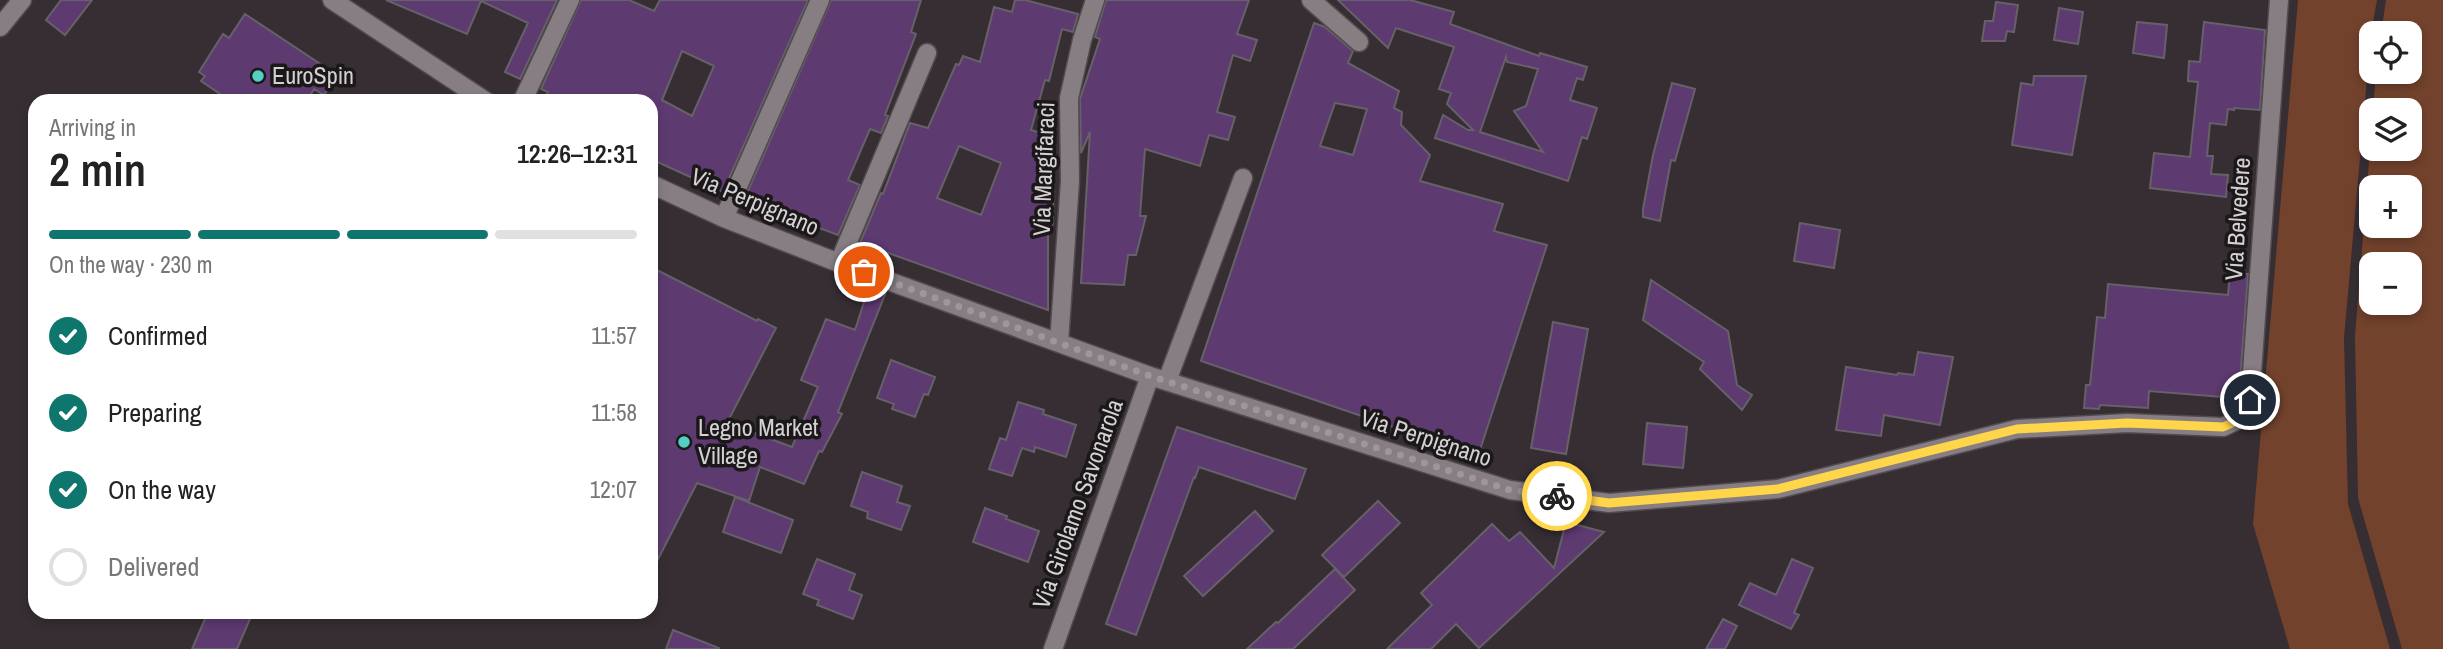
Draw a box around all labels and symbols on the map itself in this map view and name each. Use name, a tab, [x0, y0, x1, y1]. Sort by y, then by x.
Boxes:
place label: EuroSpin	[272, 59, 354, 91]
marker: EuroSpin	[250, 68, 266, 84]
street label: Via Margifaraci	[1025, 101, 1061, 237]
street label: Via Belvedere	[2217, 156, 2257, 282]
street label: Via Perpignano	[686, 160, 824, 242]
pin	[834, 242, 894, 302]
pin	[2220, 370, 2280, 430]
street label: Via Girolamo Savonarola	[1024, 394, 1130, 613]
street label: Via Perpignano	[1356, 401, 1496, 473]
place label: Legno Market Village	[698, 411, 819, 471]
marker: Legno Market Village	[676, 434, 692, 450]
courier	[1522, 461, 1592, 531]

